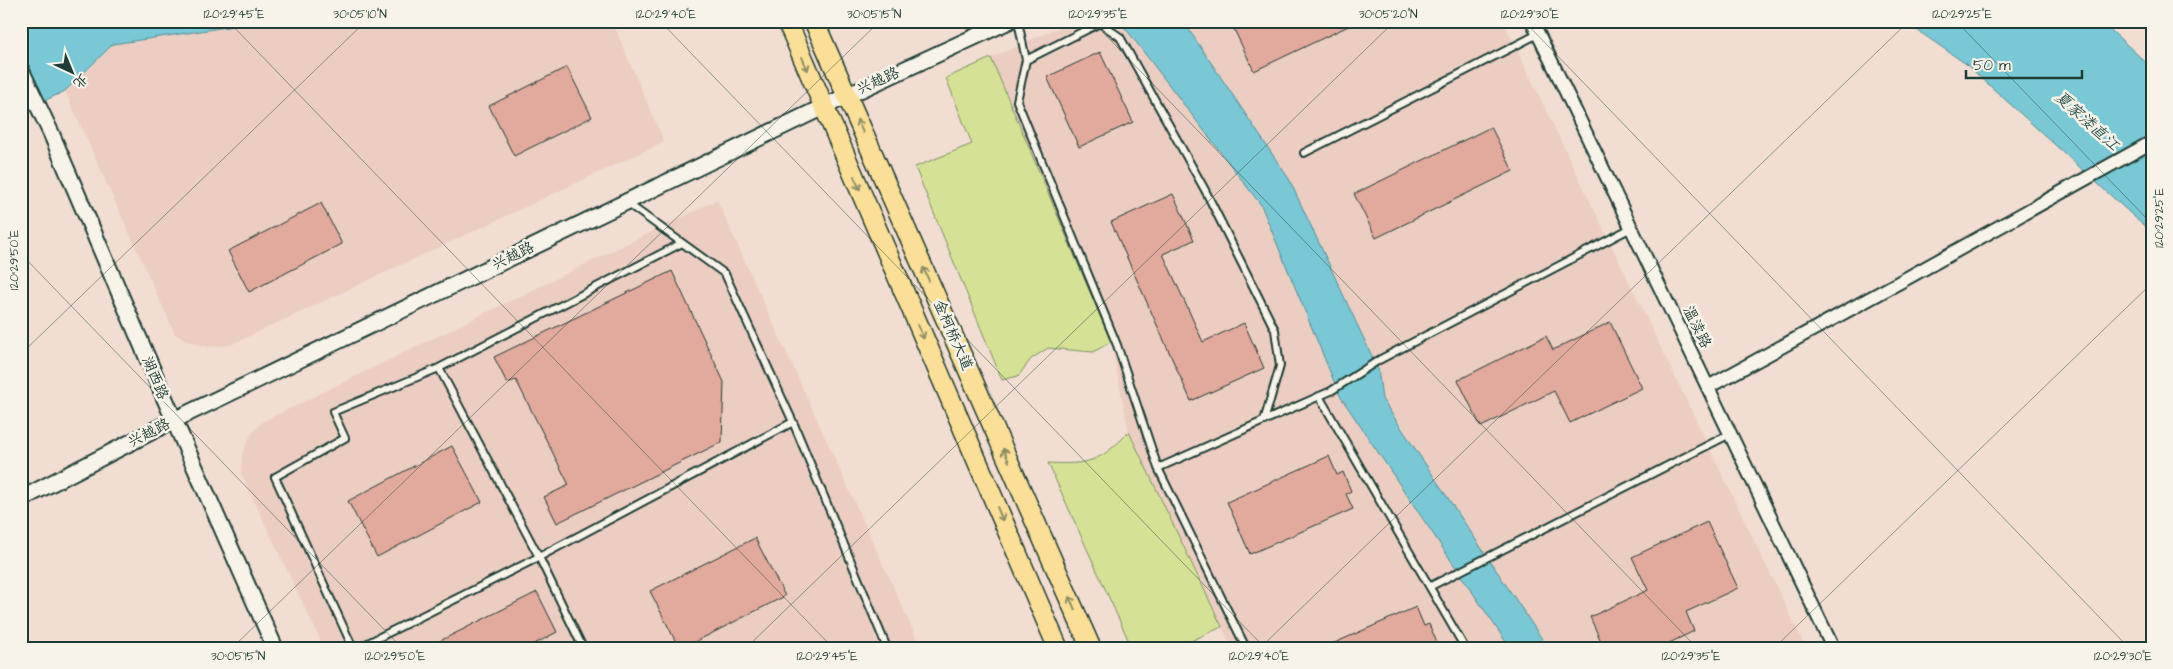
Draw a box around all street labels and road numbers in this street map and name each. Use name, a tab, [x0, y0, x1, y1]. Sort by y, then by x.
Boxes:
street label: 兴越路	[853, 62, 903, 100]
street label: 兴越路	[488, 237, 538, 275]
street label: 金柯桥大道	[928, 296, 978, 374]
street label: 温渎路	[1678, 302, 1716, 352]
street label: 湖西路	[137, 353, 173, 403]
street label: 兴越路	[124, 413, 174, 453]

